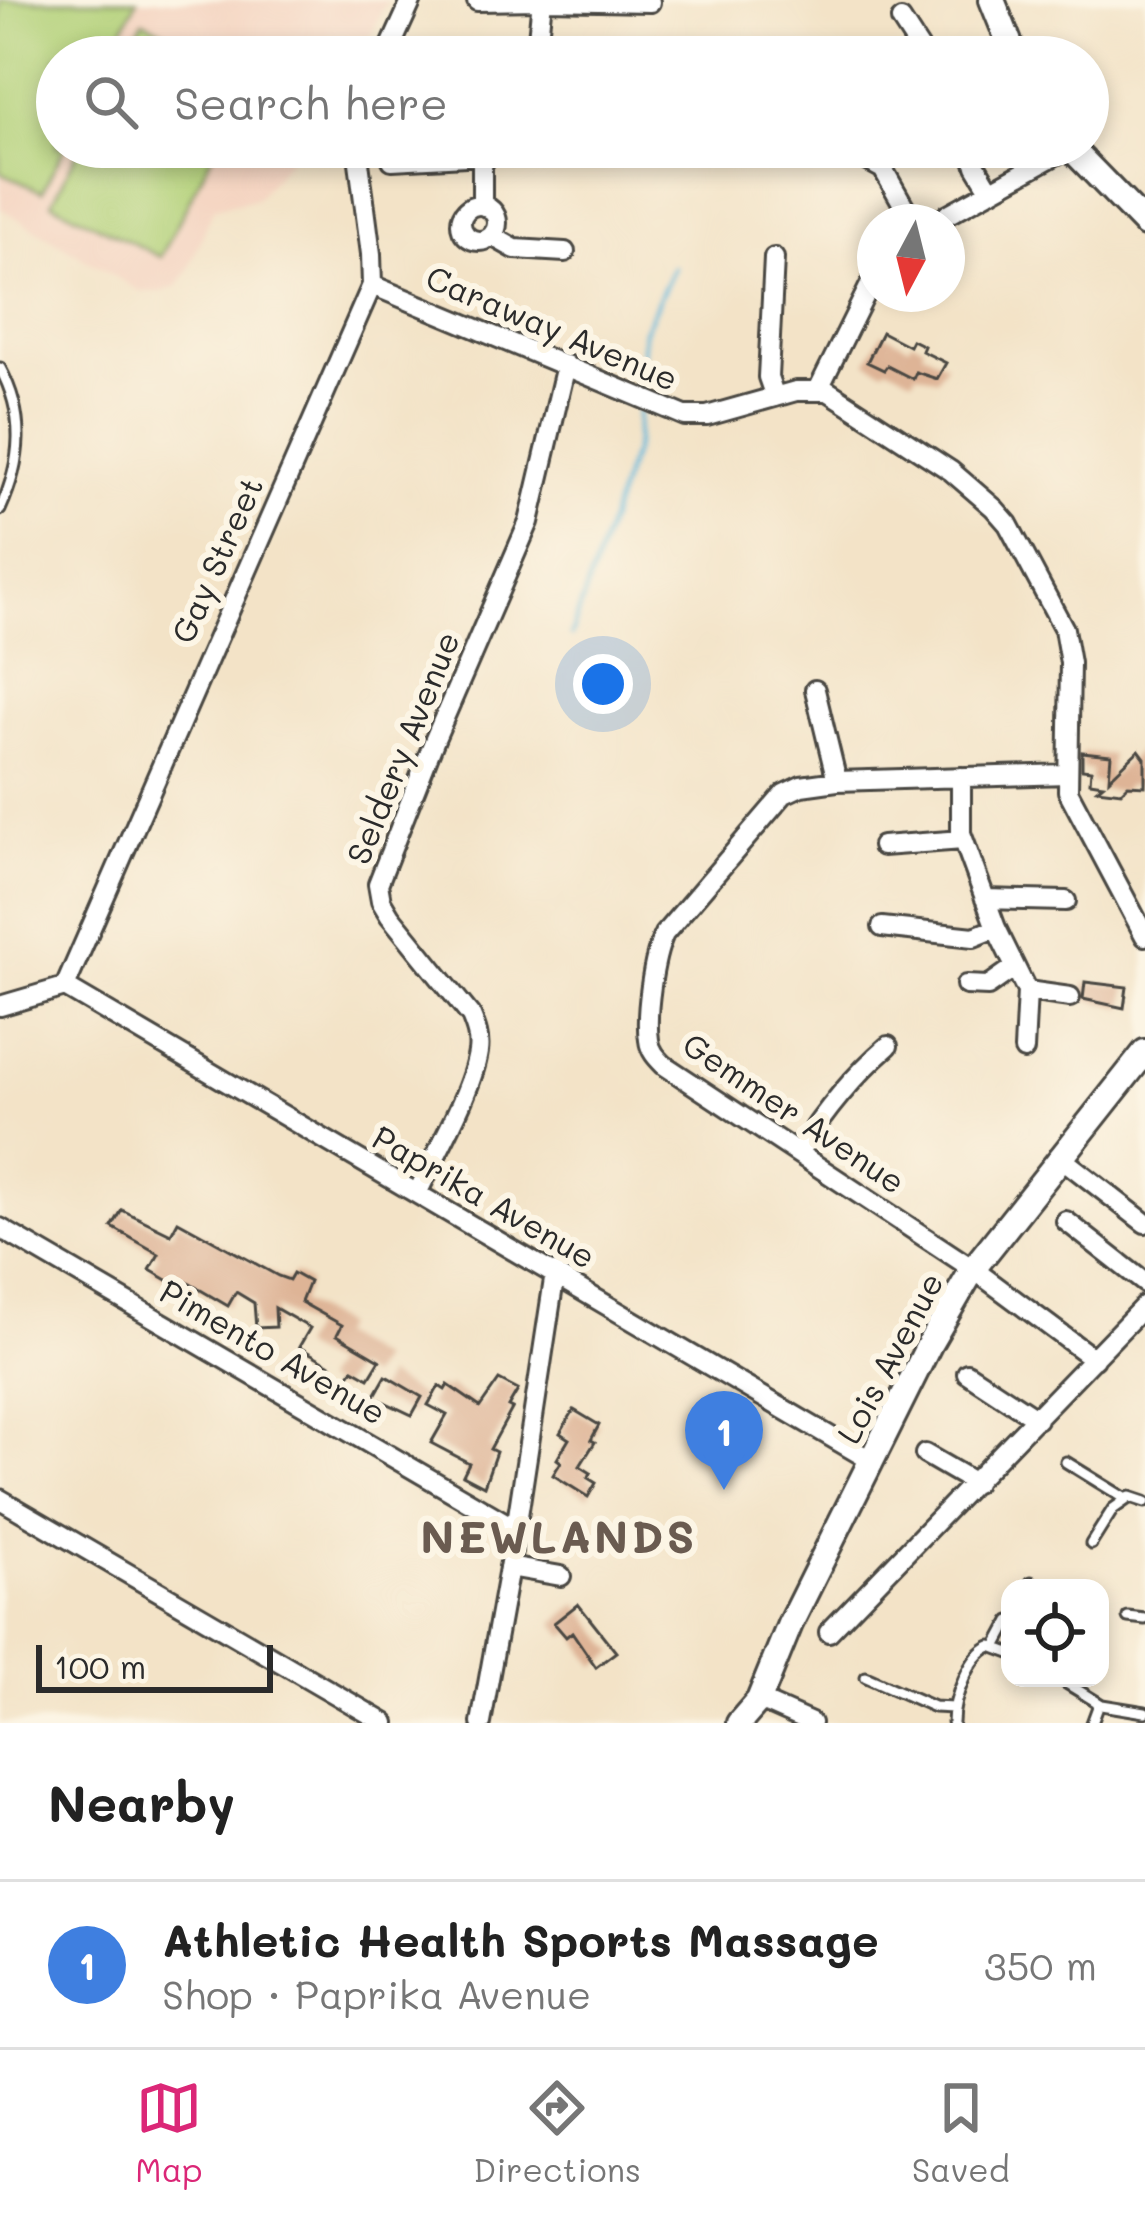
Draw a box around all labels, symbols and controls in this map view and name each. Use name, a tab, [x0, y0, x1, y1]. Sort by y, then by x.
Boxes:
search box	[36, 36, 1109, 168]
icon: search	[78, 69, 144, 135]
text: Search here	[174, 73, 448, 131]
north arrow	[857, 204, 965, 312]
street label: Caraway Avenue	[420, 254, 685, 400]
street label: Gay Street	[160, 469, 272, 650]
street label: Seldery Avenue	[335, 625, 469, 870]
your location	[573, 654, 633, 714]
street label: Gemmer Avenue	[675, 1021, 914, 1202]
street label: Paprika Avenue	[365, 1114, 604, 1277]
street label: Lois Avenue	[826, 1264, 952, 1450]
street label: Pimento Avenue	[153, 1269, 395, 1433]
pin: 1	[685, 1391, 763, 1490]
district label: NEWLANDS	[420, 1506, 698, 1564]
map controls	[1001, 1579, 1109, 1687]
button: locate	[1001, 1579, 1109, 1687]
scale bar	[36, 1639, 273, 1692]
text: 100 m	[54, 1644, 146, 1687]
text: Nearby	[48, 1768, 235, 1835]
text: Athletic Health Sports Massage	[162, 1910, 879, 1968]
text: 1	[78, 1939, 96, 1990]
text: 350 m	[984, 1939, 1097, 1990]
text: Shop · Paprika Avenue	[162, 1968, 591, 2019]
tab: Map	[135, 2075, 203, 2190]
tab: Directions	[473, 2075, 641, 2190]
tab: Saved	[912, 2075, 1010, 2190]

